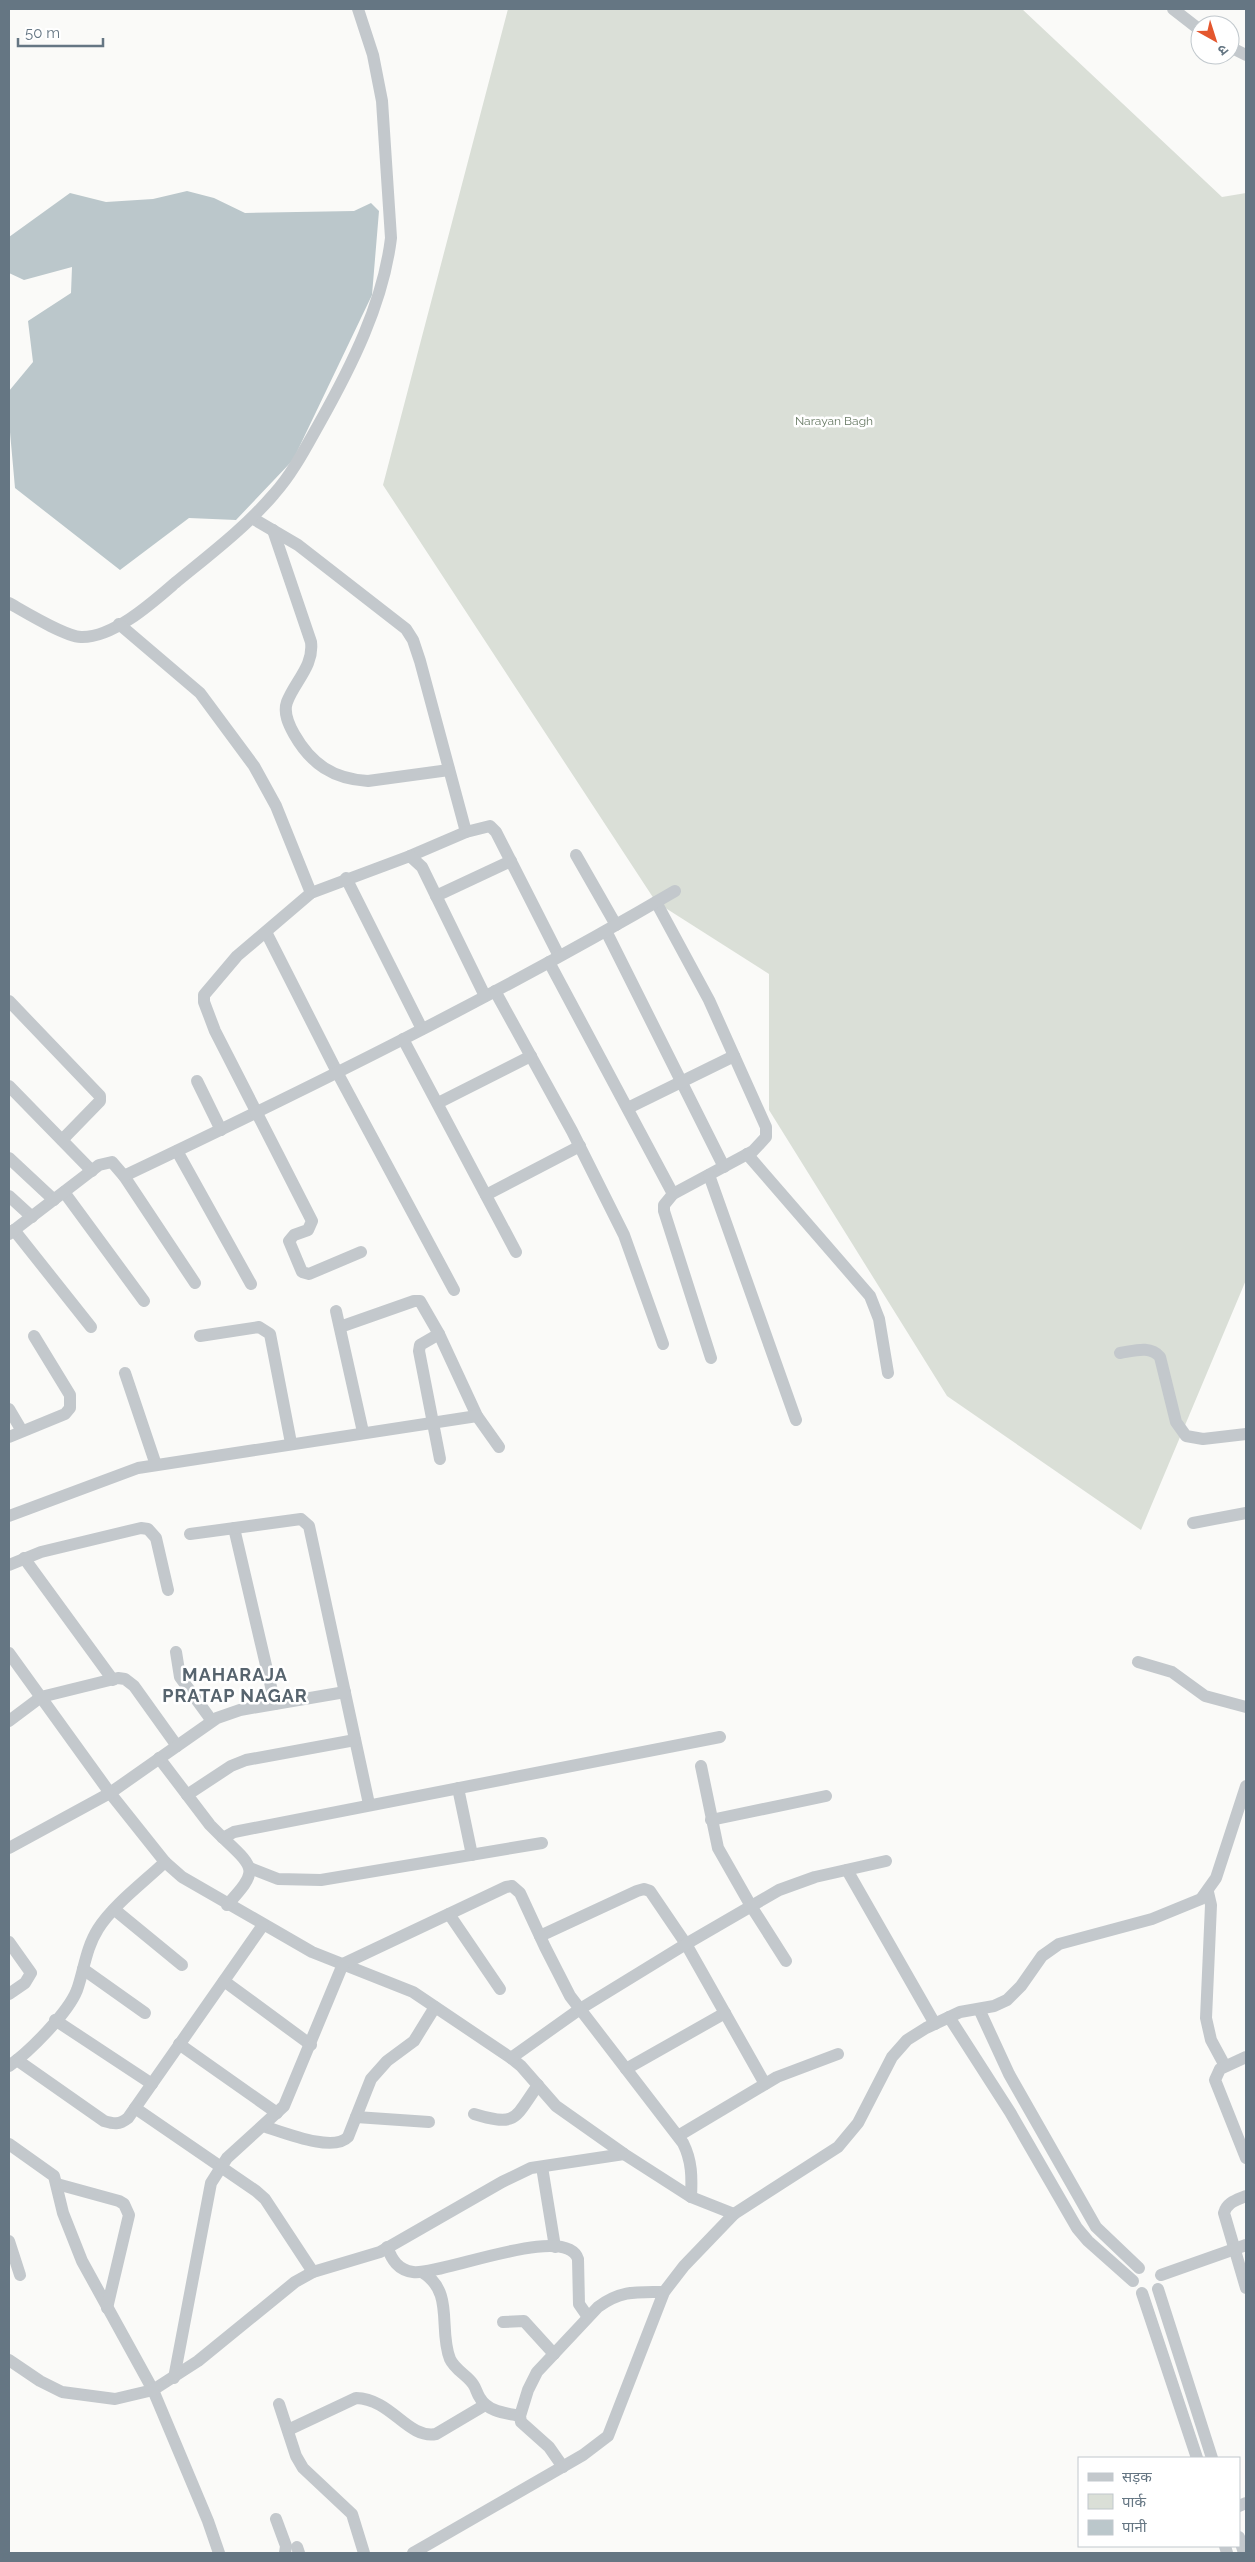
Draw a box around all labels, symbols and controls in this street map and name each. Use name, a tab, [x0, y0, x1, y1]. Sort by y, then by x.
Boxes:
scale bar	[18, 15, 102, 47]
north arrow	[1190, 15, 1240, 65]
text: 50 m	[25, 24, 60, 42]
text: उ	[1214, 41, 1231, 59]
park label: Narayan Bagh	[795, 414, 873, 428]
district label: MAHARAJA PRATAP NAGAR	[162, 1664, 308, 1706]
legend	[1078, 2457, 1240, 2547]
text: सड़क	[1122, 2468, 1152, 2486]
text: पार्क	[1122, 2493, 1146, 2511]
text: पानी	[1122, 2518, 1148, 2536]

